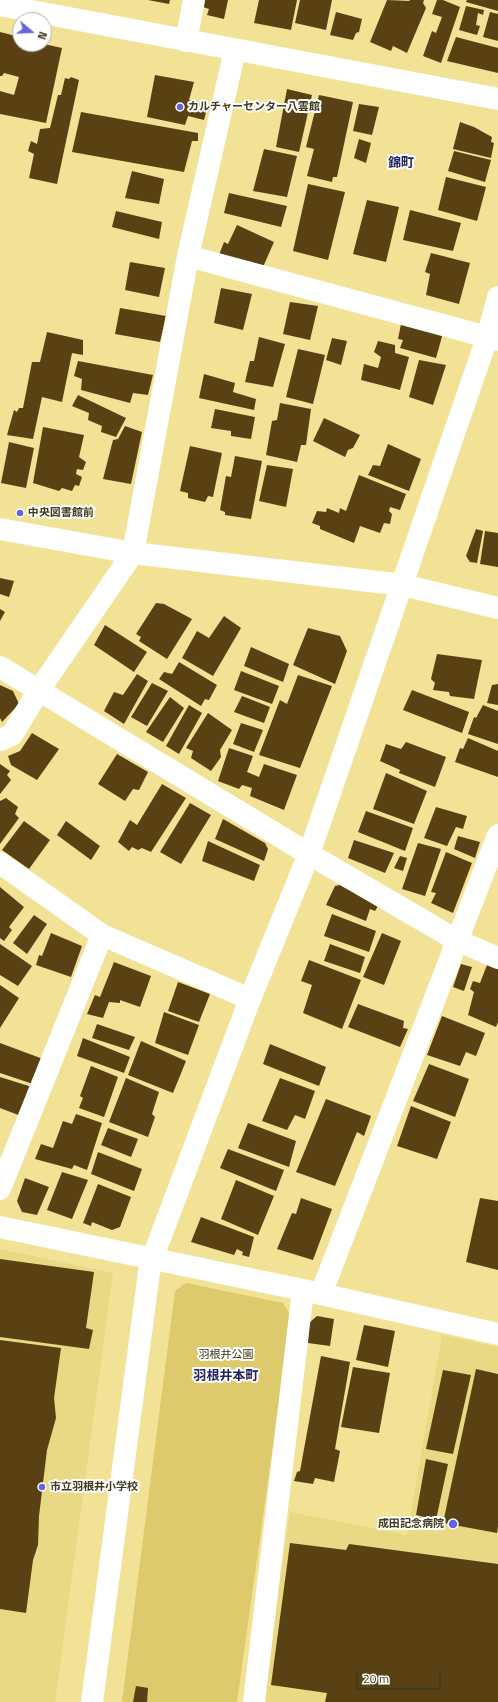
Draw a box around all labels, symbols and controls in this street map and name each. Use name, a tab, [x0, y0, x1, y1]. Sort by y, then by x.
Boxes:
north arrow	[12, 12, 52, 52]
text: N	[34, 29, 51, 42]
place label: カルチャーセンター八雲館	[188, 100, 320, 114]
marker: カルチャーセンター八雲館	[175, 102, 185, 112]
district label: 錦町	[388, 156, 414, 172]
place label: 中央図書館前	[28, 506, 94, 520]
marker: 中央図書館前	[15, 508, 25, 518]
park label: 羽根井公園	[199, 1348, 253, 1362]
district label: 羽根井本町	[194, 1369, 258, 1385]
place label: 市立羽根井小学校	[50, 1480, 138, 1494]
marker: 市立羽根井小学校	[37, 1482, 47, 1492]
place label: 成田記念病院	[378, 1517, 444, 1531]
marker: 成田記念病院	[447, 1518, 459, 1530]
scale bar	[358, 1664, 443, 1690]
text: 20 m	[363, 1669, 389, 1688]

